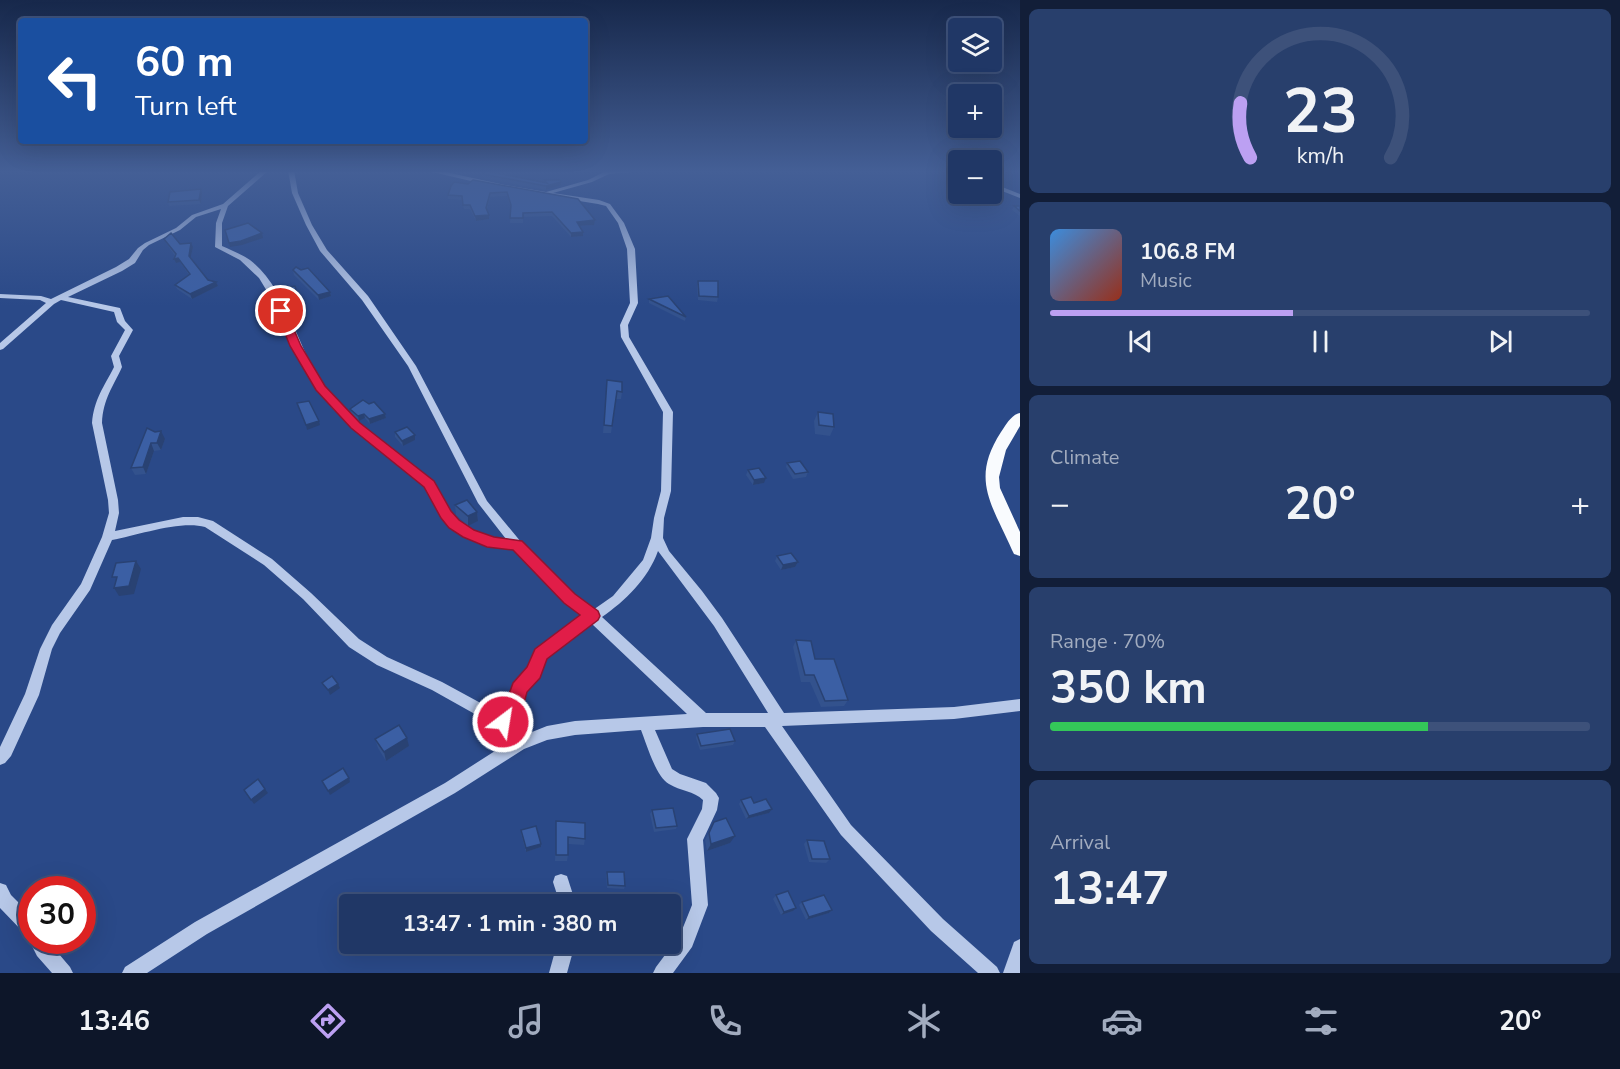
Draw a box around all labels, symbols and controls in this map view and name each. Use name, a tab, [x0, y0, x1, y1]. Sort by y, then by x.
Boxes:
map controls	[948, 18, 1002, 204]
button: layers	[948, 18, 1002, 72]
text: 60 m	[135, 34, 234, 91]
icon: left	[36, 42, 114, 120]
text: 23	[1283, 69, 1357, 154]
button: +	[948, 84, 1002, 138]
text: Turn left	[135, 88, 236, 125]
text: km/h	[1296, 141, 1344, 171]
button: −	[948, 150, 1002, 204]
text: 106.8 FM	[1140, 237, 1236, 267]
text: Music	[1140, 267, 1192, 294]
pin	[255, 285, 306, 336]
icon: arrive	[264, 294, 297, 327]
icon: previous	[1124, 325, 1157, 358]
icon: pause	[1304, 325, 1337, 358]
icon: next	[1484, 325, 1517, 358]
text: Climate	[1050, 444, 1119, 471]
text: 20°	[1284, 474, 1356, 535]
text: −	[1050, 482, 1070, 527]
text: +	[1570, 482, 1590, 527]
text: Range · 70%	[1050, 628, 1165, 655]
text: 350 km	[1050, 658, 1207, 719]
position arrow	[471, 690, 535, 754]
text: Arrival	[1050, 829, 1110, 856]
text: 13:47	[1050, 859, 1169, 920]
speed limit sign: 30	[18, 876, 96, 954]
text: 13:47 · 1 min · 380 m	[403, 909, 617, 939]
icon: directions	[307, 1000, 349, 1042]
icon: music	[505, 1000, 547, 1042]
icon: phone	[704, 1000, 746, 1042]
icon: climate	[903, 1000, 945, 1042]
icon: car	[1101, 1000, 1143, 1042]
icon: filters	[1300, 1000, 1342, 1042]
text: 13:46	[78, 1003, 150, 1040]
text: 20°	[1499, 1003, 1542, 1040]

